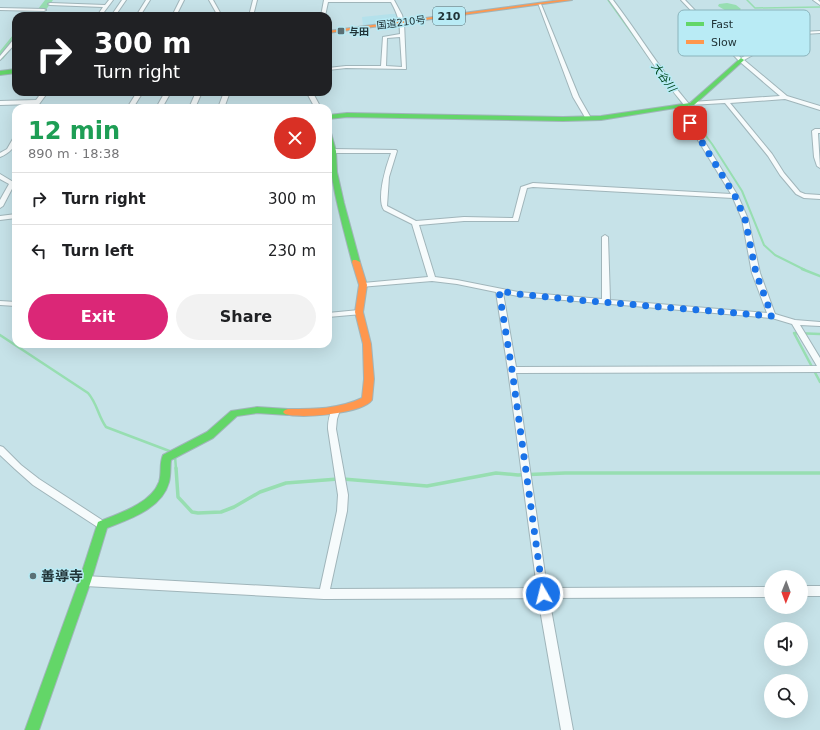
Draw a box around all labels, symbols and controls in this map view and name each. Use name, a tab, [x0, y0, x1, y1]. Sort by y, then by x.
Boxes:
road number: 210	[433, 7, 465, 25]
legend	[678, 10, 810, 56]
street label: 国道210号	[376, 14, 426, 31]
text: Fast	[711, 18, 734, 31]
marker: 与田	[336, 26, 346, 36]
place label: 与田	[349, 26, 369, 37]
text: 300 m	[94, 27, 191, 60]
icon: right	[28, 28, 80, 80]
text: Slow	[711, 36, 737, 49]
water label: 大谷川	[649, 60, 679, 95]
text: Turn right	[94, 61, 180, 82]
pin	[673, 106, 707, 140]
icon: arrive	[679, 112, 701, 134]
text: 12 min	[28, 117, 120, 145]
button: close	[274, 117, 316, 159]
text: 890 m · 18:38	[28, 146, 119, 161]
icon: right	[28, 188, 50, 210]
text: Turn right	[62, 190, 146, 208]
text: 300 m	[268, 190, 316, 208]
icon: left	[28, 240, 50, 262]
text: Turn left	[62, 242, 134, 260]
text: 230 m	[268, 242, 316, 260]
button: Exit	[28, 294, 168, 340]
button: Share	[176, 294, 316, 340]
place label: 善導寺	[41, 568, 83, 584]
north arrow	[764, 570, 808, 614]
map controls	[764, 570, 808, 718]
marker: 善導寺	[28, 571, 38, 581]
position arrow	[522, 573, 564, 615]
button: sound	[764, 622, 808, 666]
button: search	[764, 674, 808, 718]

